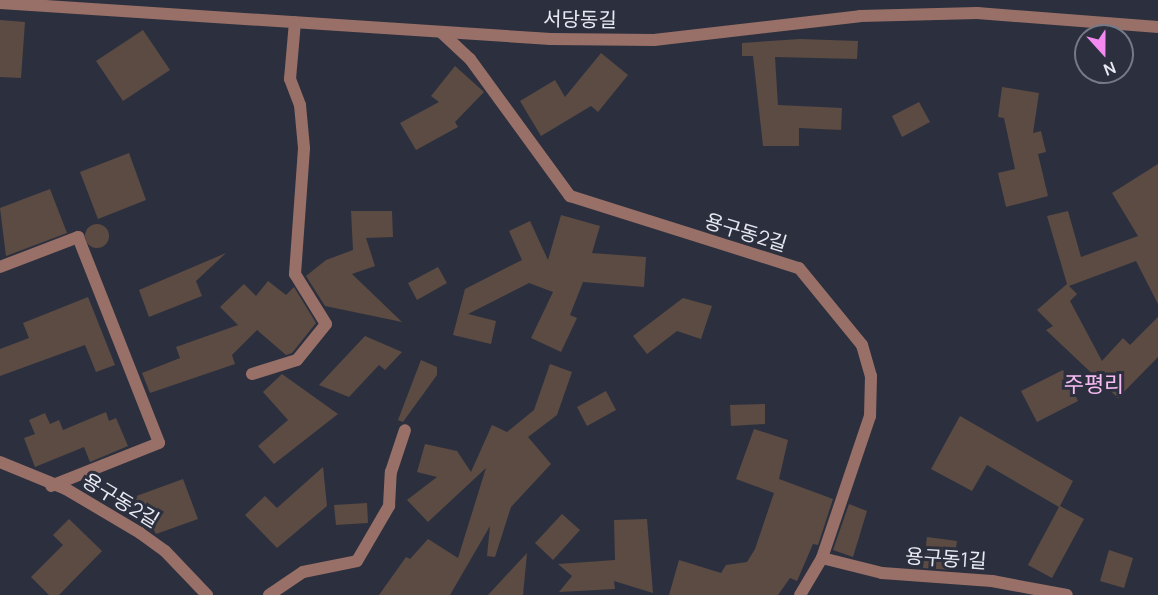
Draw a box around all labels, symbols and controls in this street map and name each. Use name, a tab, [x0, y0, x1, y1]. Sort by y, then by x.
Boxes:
street label: 서당동길	[543, 6, 617, 32]
north arrow	[1074, 24, 1134, 84]
text: N	[1100, 57, 1119, 81]
street label: 용구동2길	[702, 208, 790, 256]
district label: 주평리	[1064, 372, 1124, 398]
street label: 용구동2길	[78, 468, 164, 532]
street label: 용구동1길	[905, 543, 987, 573]

